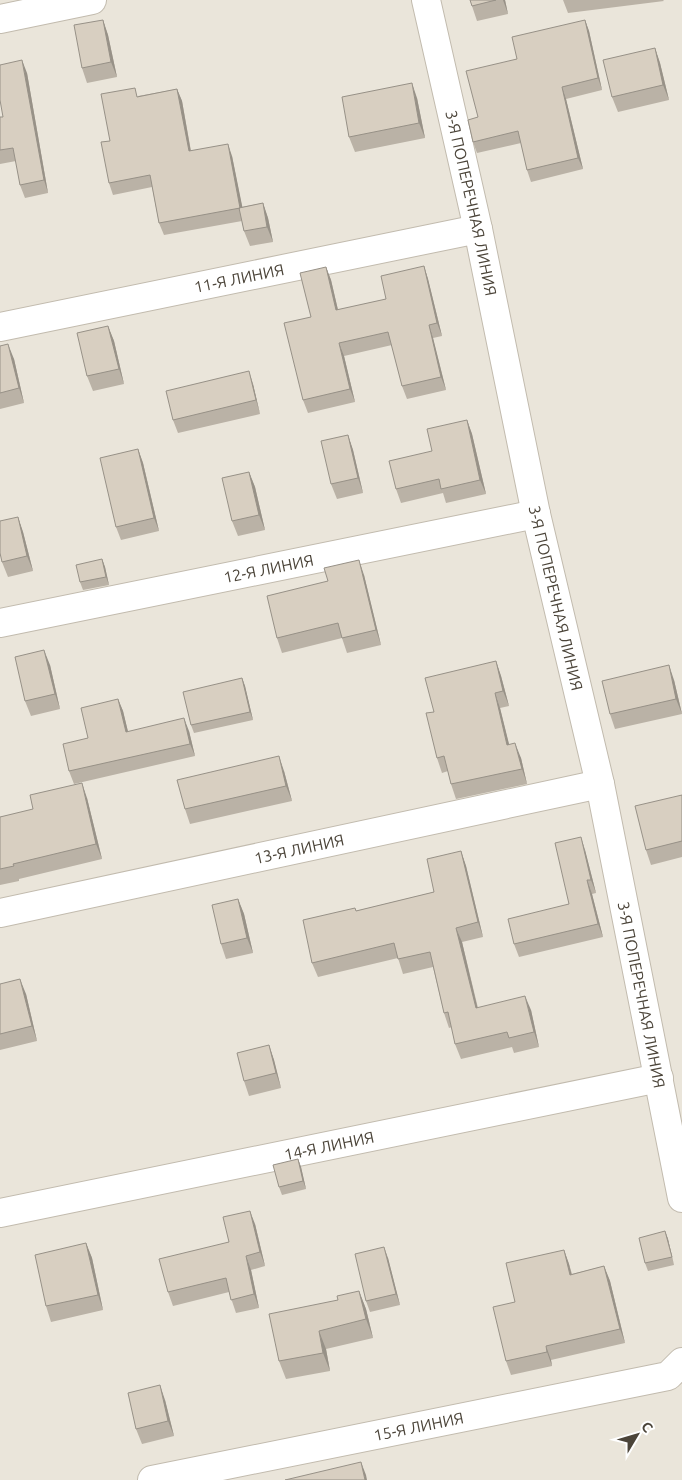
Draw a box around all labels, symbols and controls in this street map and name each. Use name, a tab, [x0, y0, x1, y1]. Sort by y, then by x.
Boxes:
street label: 3-Я ПОПЕРЕЧНАЯ ЛИНИЯ	[442, 108, 500, 297]
street label: 11-Я ЛИНИЯ	[192, 260, 286, 296]
street label: 3-Я ПОПЕРЕЧНАЯ ЛИНИЯ	[525, 504, 587, 692]
street label: 12-Я ЛИНИЯ	[222, 550, 315, 586]
street label: 13-Я ЛИНИЯ	[253, 830, 346, 867]
street label: 3-Я ПОПЕРЕЧНАЯ ЛИНИЯ	[614, 900, 669, 1090]
street label: 14-Я ЛИНИЯ	[283, 1128, 376, 1164]
street label: 15-Я ЛИНИЯ	[372, 1408, 465, 1444]
north arrow	[612, 1410, 662, 1460]
text: С	[638, 1419, 656, 1435]

